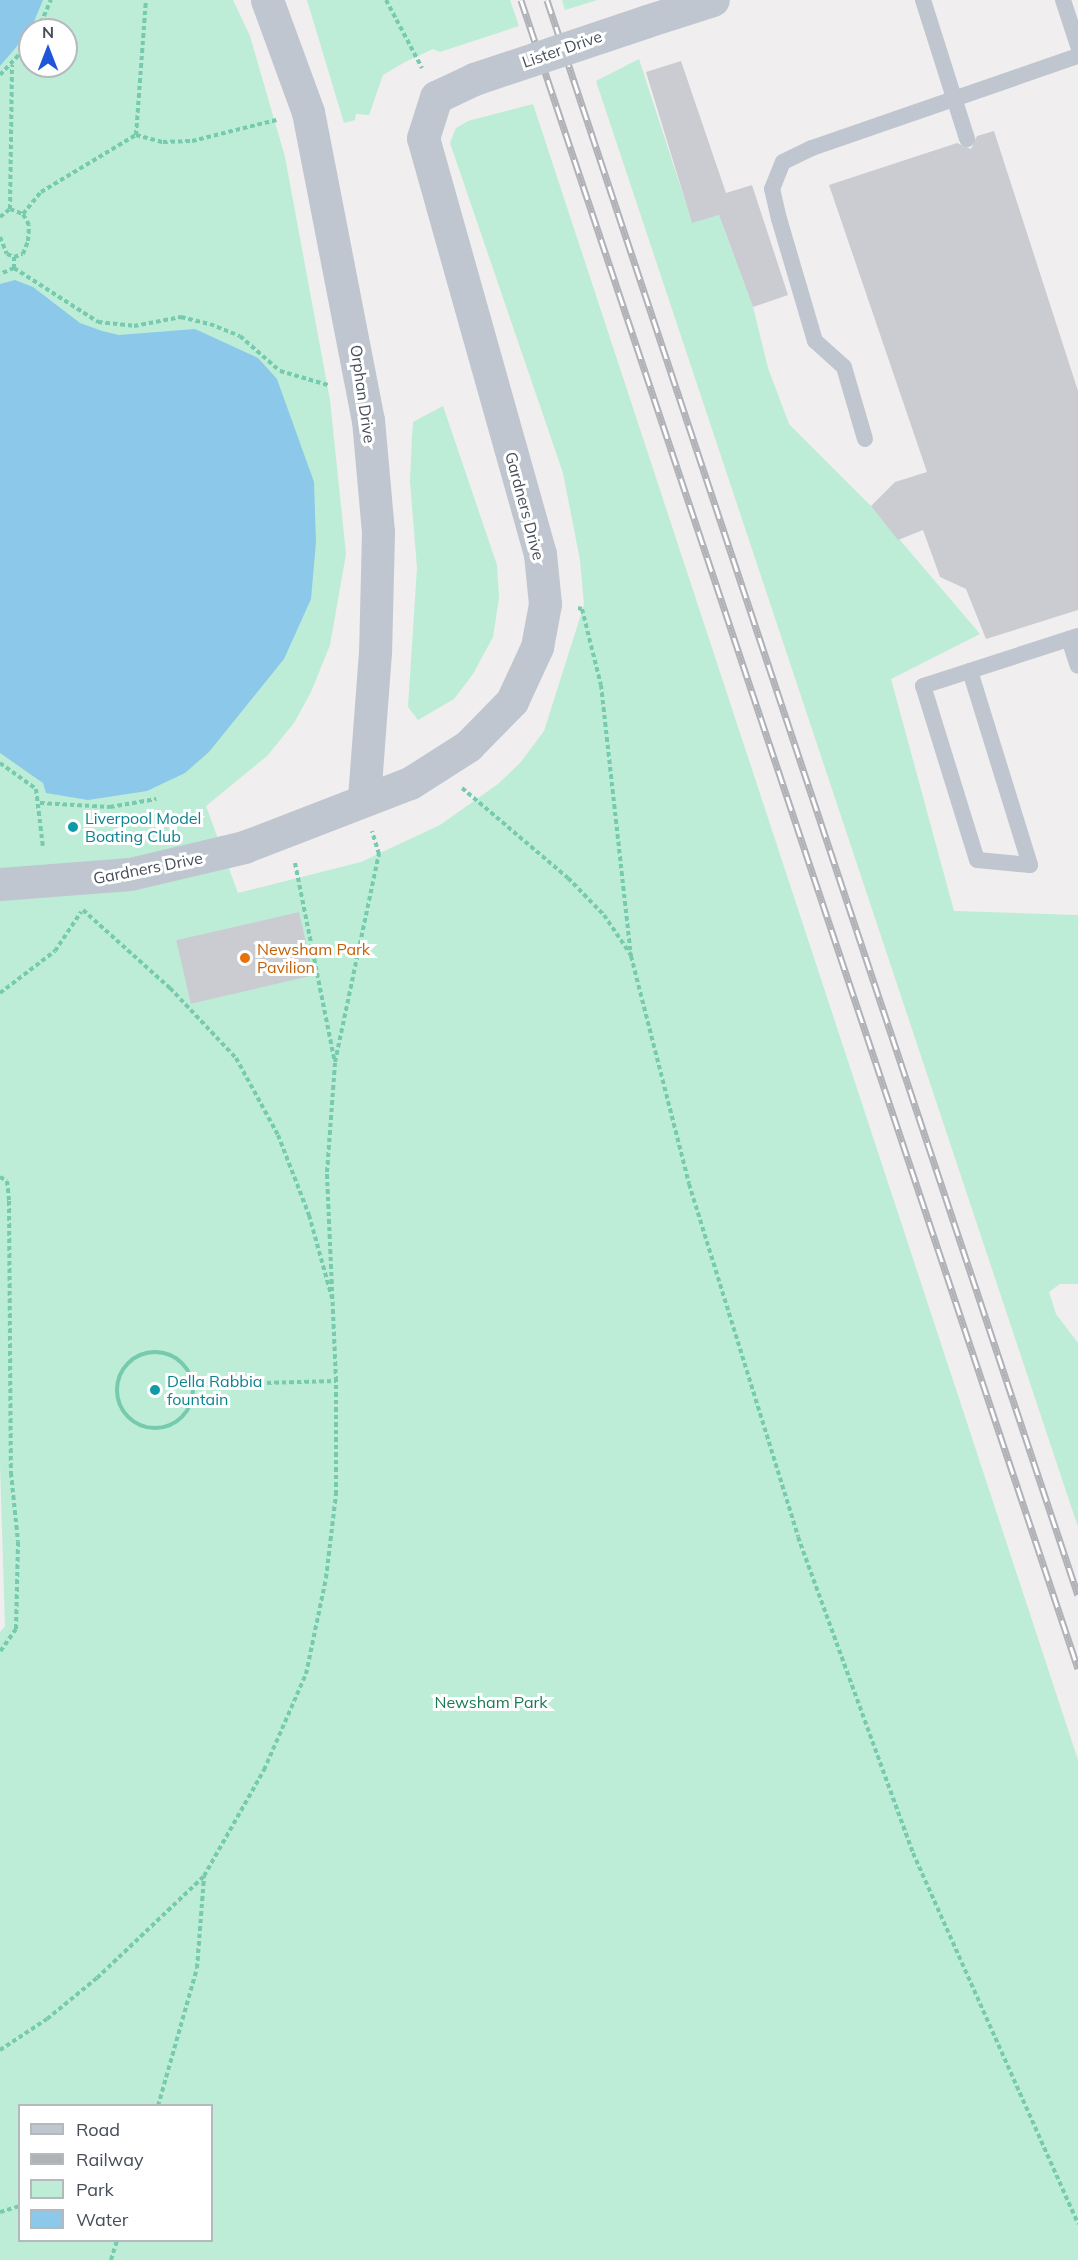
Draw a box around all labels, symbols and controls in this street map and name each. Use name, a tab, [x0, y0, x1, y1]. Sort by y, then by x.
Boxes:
north arrow	[18, 18, 78, 78]
text: N	[42, 22, 54, 42]
street label: Lister Drive	[520, 26, 604, 72]
street label: Orphan Drive	[347, 344, 379, 444]
street label: Gardners Drive	[501, 450, 549, 562]
place label: Liverpool Model Boating Club	[85, 808, 201, 846]
marker: Liverpool Model Boating Club	[66, 820, 80, 834]
street label: Gardners Drive	[92, 848, 204, 888]
place label: Newsham Park Pavilion	[257, 939, 370, 977]
marker: Newsham Park Pavilion	[238, 951, 252, 965]
place label: Della Rabbia fountain	[167, 1371, 262, 1409]
marker: Della Rabbia fountain	[148, 1383, 162, 1397]
park label: Newsham Park	[434, 1692, 548, 1712]
legend	[18, 2104, 213, 2242]
text: Road	[76, 2118, 120, 2141]
text: Railway	[76, 2148, 144, 2171]
text: Park	[76, 2178, 114, 2201]
text: Water	[76, 2208, 128, 2231]

